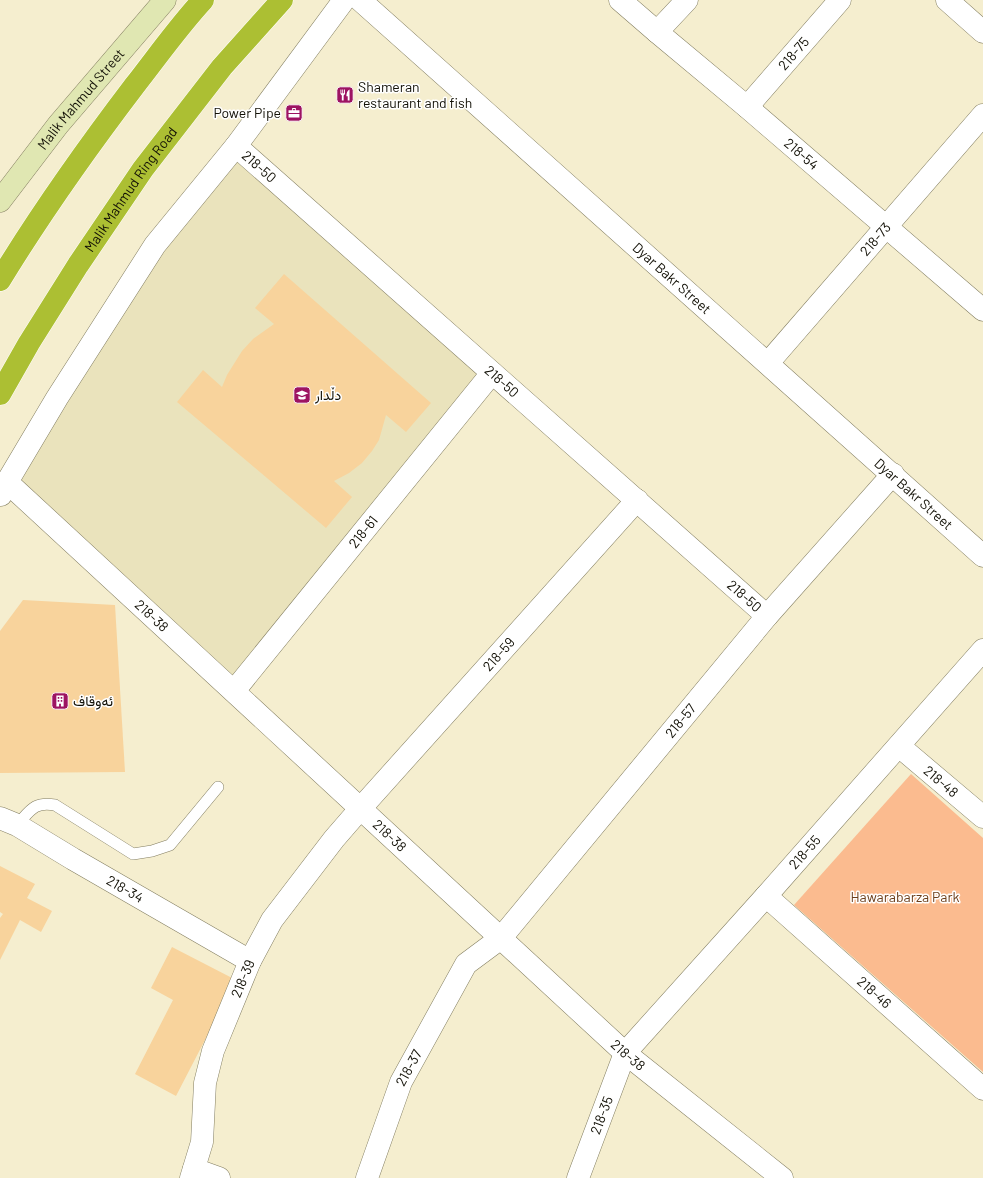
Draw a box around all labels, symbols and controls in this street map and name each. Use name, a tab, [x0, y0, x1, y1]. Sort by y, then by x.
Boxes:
street label: 218-75	[774, 33, 812, 73]
street label: Malik Mahmud Street	[33, 45, 128, 153]
place label: Shameran restaurant and fish	[358, 78, 472, 111]
restaurant icon: Shameran restaurant and fish	[335, 85, 355, 105]
office icon: Power Pipe	[284, 103, 304, 123]
place label: Power Pipe	[213, 104, 281, 121]
street label: Malik Mahmud Ring Road	[80, 123, 180, 255]
street label: 218-54	[781, 134, 823, 173]
street label: 218-50	[239, 146, 280, 186]
street label: 218-73	[856, 219, 894, 259]
street label: Dyar Bakr Street	[630, 239, 715, 317]
street label: 218-50	[481, 361, 523, 401]
school or university icon: دڵدار	[292, 385, 312, 405]
place label: دڵدار	[314, 386, 342, 404]
street label: Dyar Bakr Street	[871, 454, 957, 533]
street label: 218-61	[345, 512, 381, 551]
street label: 218-50	[724, 576, 765, 615]
street label: 218-38	[132, 596, 172, 635]
street label: 218-59	[479, 634, 518, 674]
building icon: ئەوقاف	[50, 691, 70, 711]
place label: ئەوقاف	[73, 692, 113, 710]
street label: 218-57	[661, 700, 699, 741]
street label: 218-48	[921, 762, 962, 801]
street label: 218-38	[370, 816, 410, 855]
street label: 218-55	[785, 831, 824, 872]
street label: 218-34	[104, 871, 147, 906]
park label: Hawarabarza Park	[850, 888, 960, 905]
street label: 218-39	[227, 957, 258, 1000]
street label: 218-46	[854, 972, 895, 1012]
street label: 218-38	[608, 1035, 649, 1074]
street label: 218-37	[392, 1046, 425, 1089]
street label: 218-35	[586, 1094, 616, 1137]

